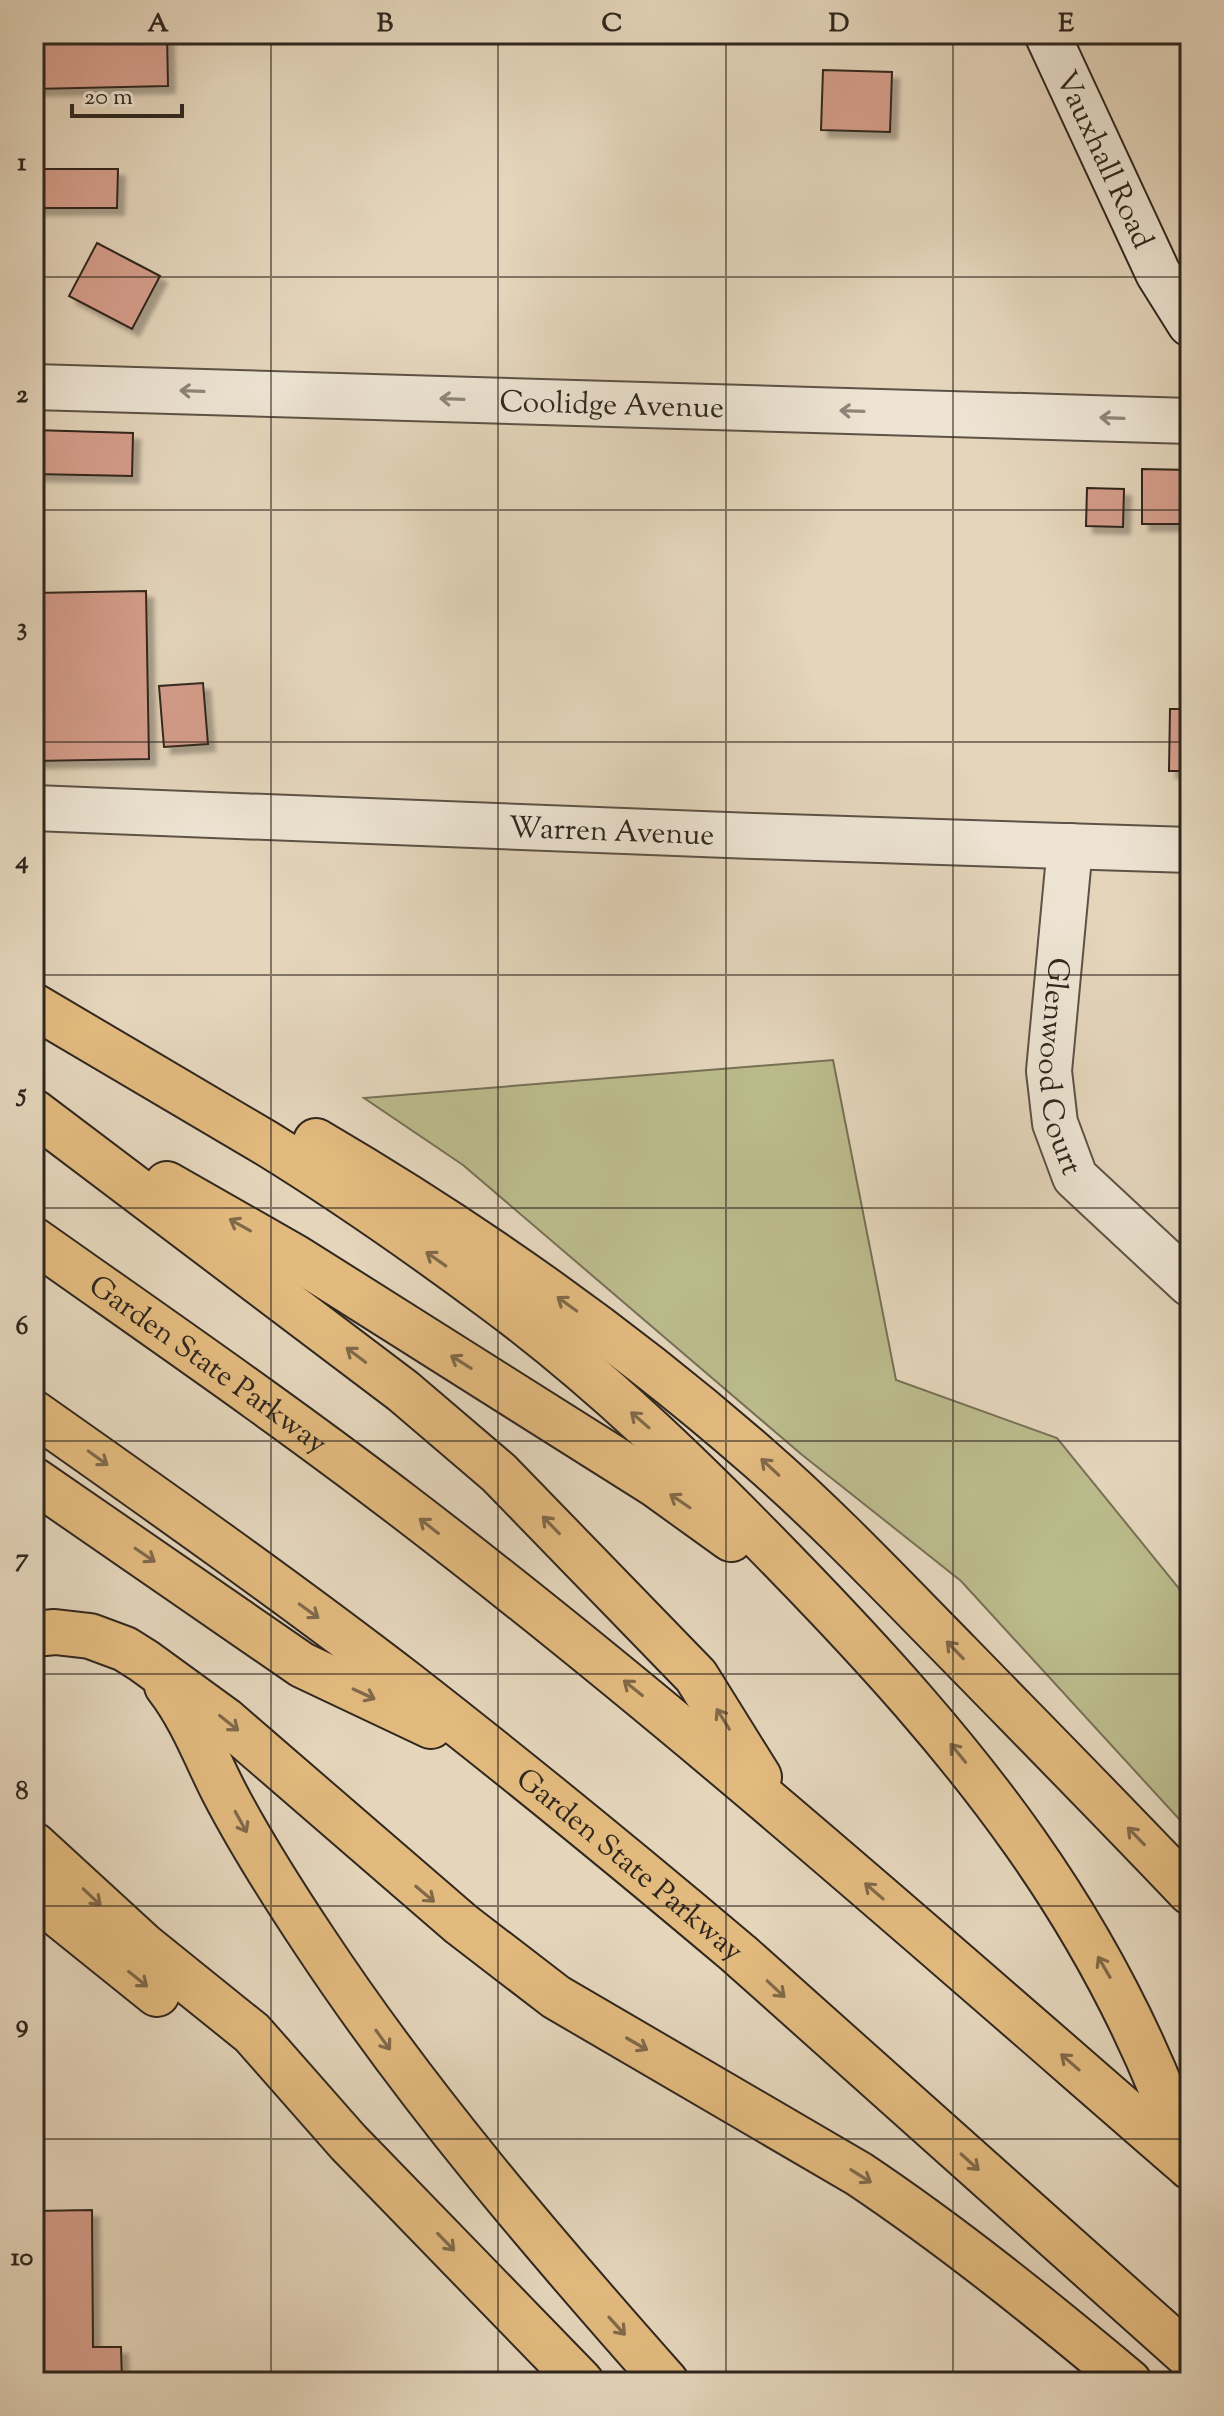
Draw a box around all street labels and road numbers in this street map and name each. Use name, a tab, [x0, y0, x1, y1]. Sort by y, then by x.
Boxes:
street label: Vauxhall Road	[1043, 64, 1163, 256]
street label: Coolidge Avenue	[499, 382, 725, 431]
street label: Warren Avenue	[508, 808, 715, 858]
street label: Glenwood Court	[1025, 955, 1091, 1182]
street label: Garden State Parkway	[79, 1266, 335, 1466]
street label: Garden State Parkway	[506, 1759, 752, 1973]

